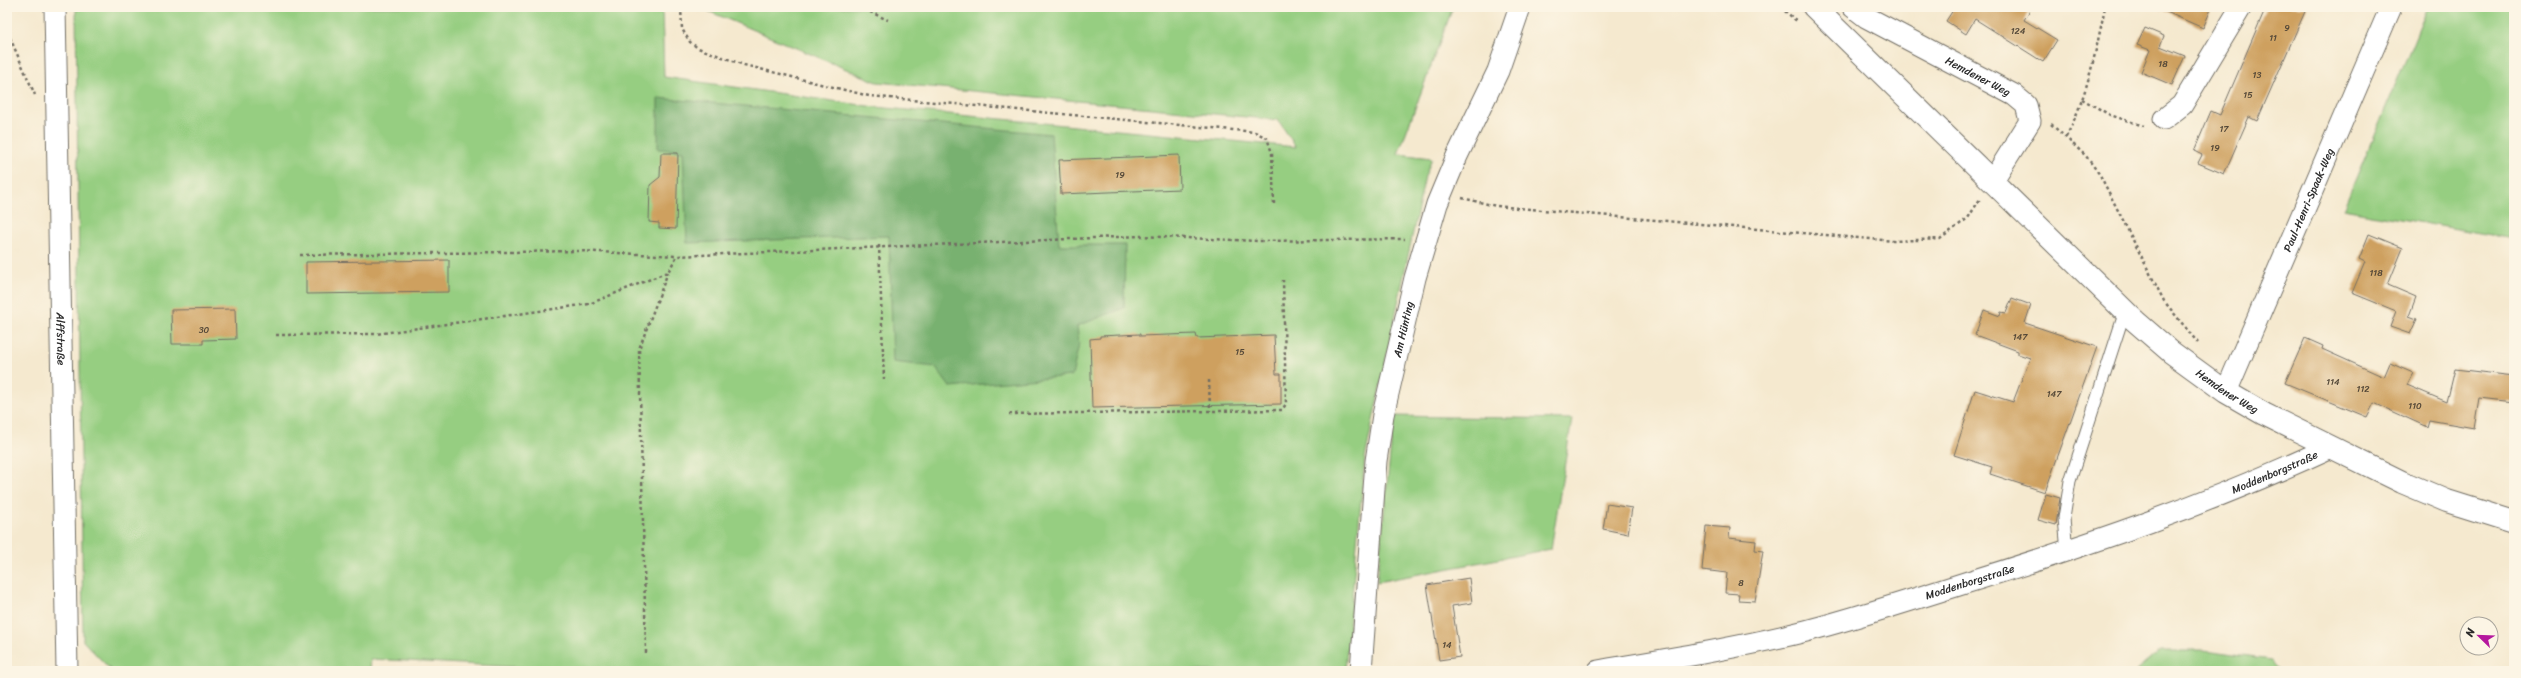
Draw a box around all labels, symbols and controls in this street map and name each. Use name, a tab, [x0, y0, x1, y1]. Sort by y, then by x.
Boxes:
house number: 9	[2284, 20, 2290, 36]
house number: 124	[2011, 23, 2026, 39]
house number: 11	[2269, 30, 2277, 46]
street label: Hemdener Weg	[1942, 51, 2015, 101]
house number: 18	[2158, 56, 2168, 72]
house number: 13	[2253, 67, 2261, 83]
house number: 15	[2243, 87, 2253, 103]
house number: 17	[2219, 121, 2229, 137]
house number: 19	[2210, 140, 2220, 156]
street label: Paul-Henri-Spaak-Weg	[2278, 145, 2339, 255]
house number: 19	[1115, 167, 1125, 183]
house number: 118	[2369, 265, 2383, 281]
street label: Am Hünting	[1387, 299, 1419, 360]
street label: Alffstraße	[51, 311, 71, 366]
house number: 30	[199, 322, 210, 338]
house number: 147	[2013, 329, 2028, 345]
house number: 15	[1235, 344, 1245, 360]
street label: Hemdener Weg	[2192, 363, 2263, 419]
house number: 114	[2326, 374, 2340, 390]
house number: 112	[2357, 381, 2369, 397]
house number: 147	[2047, 386, 2062, 402]
house number: 110	[2408, 398, 2422, 414]
street label: Moddenborgstraße	[2228, 445, 2321, 499]
street label: Moddenborgstraße	[1923, 559, 2017, 605]
house number: 8	[1738, 575, 1744, 591]
north arrow	[2459, 616, 2499, 656]
text: N	[2460, 625, 2481, 640]
house number: 14	[1442, 637, 1452, 653]

